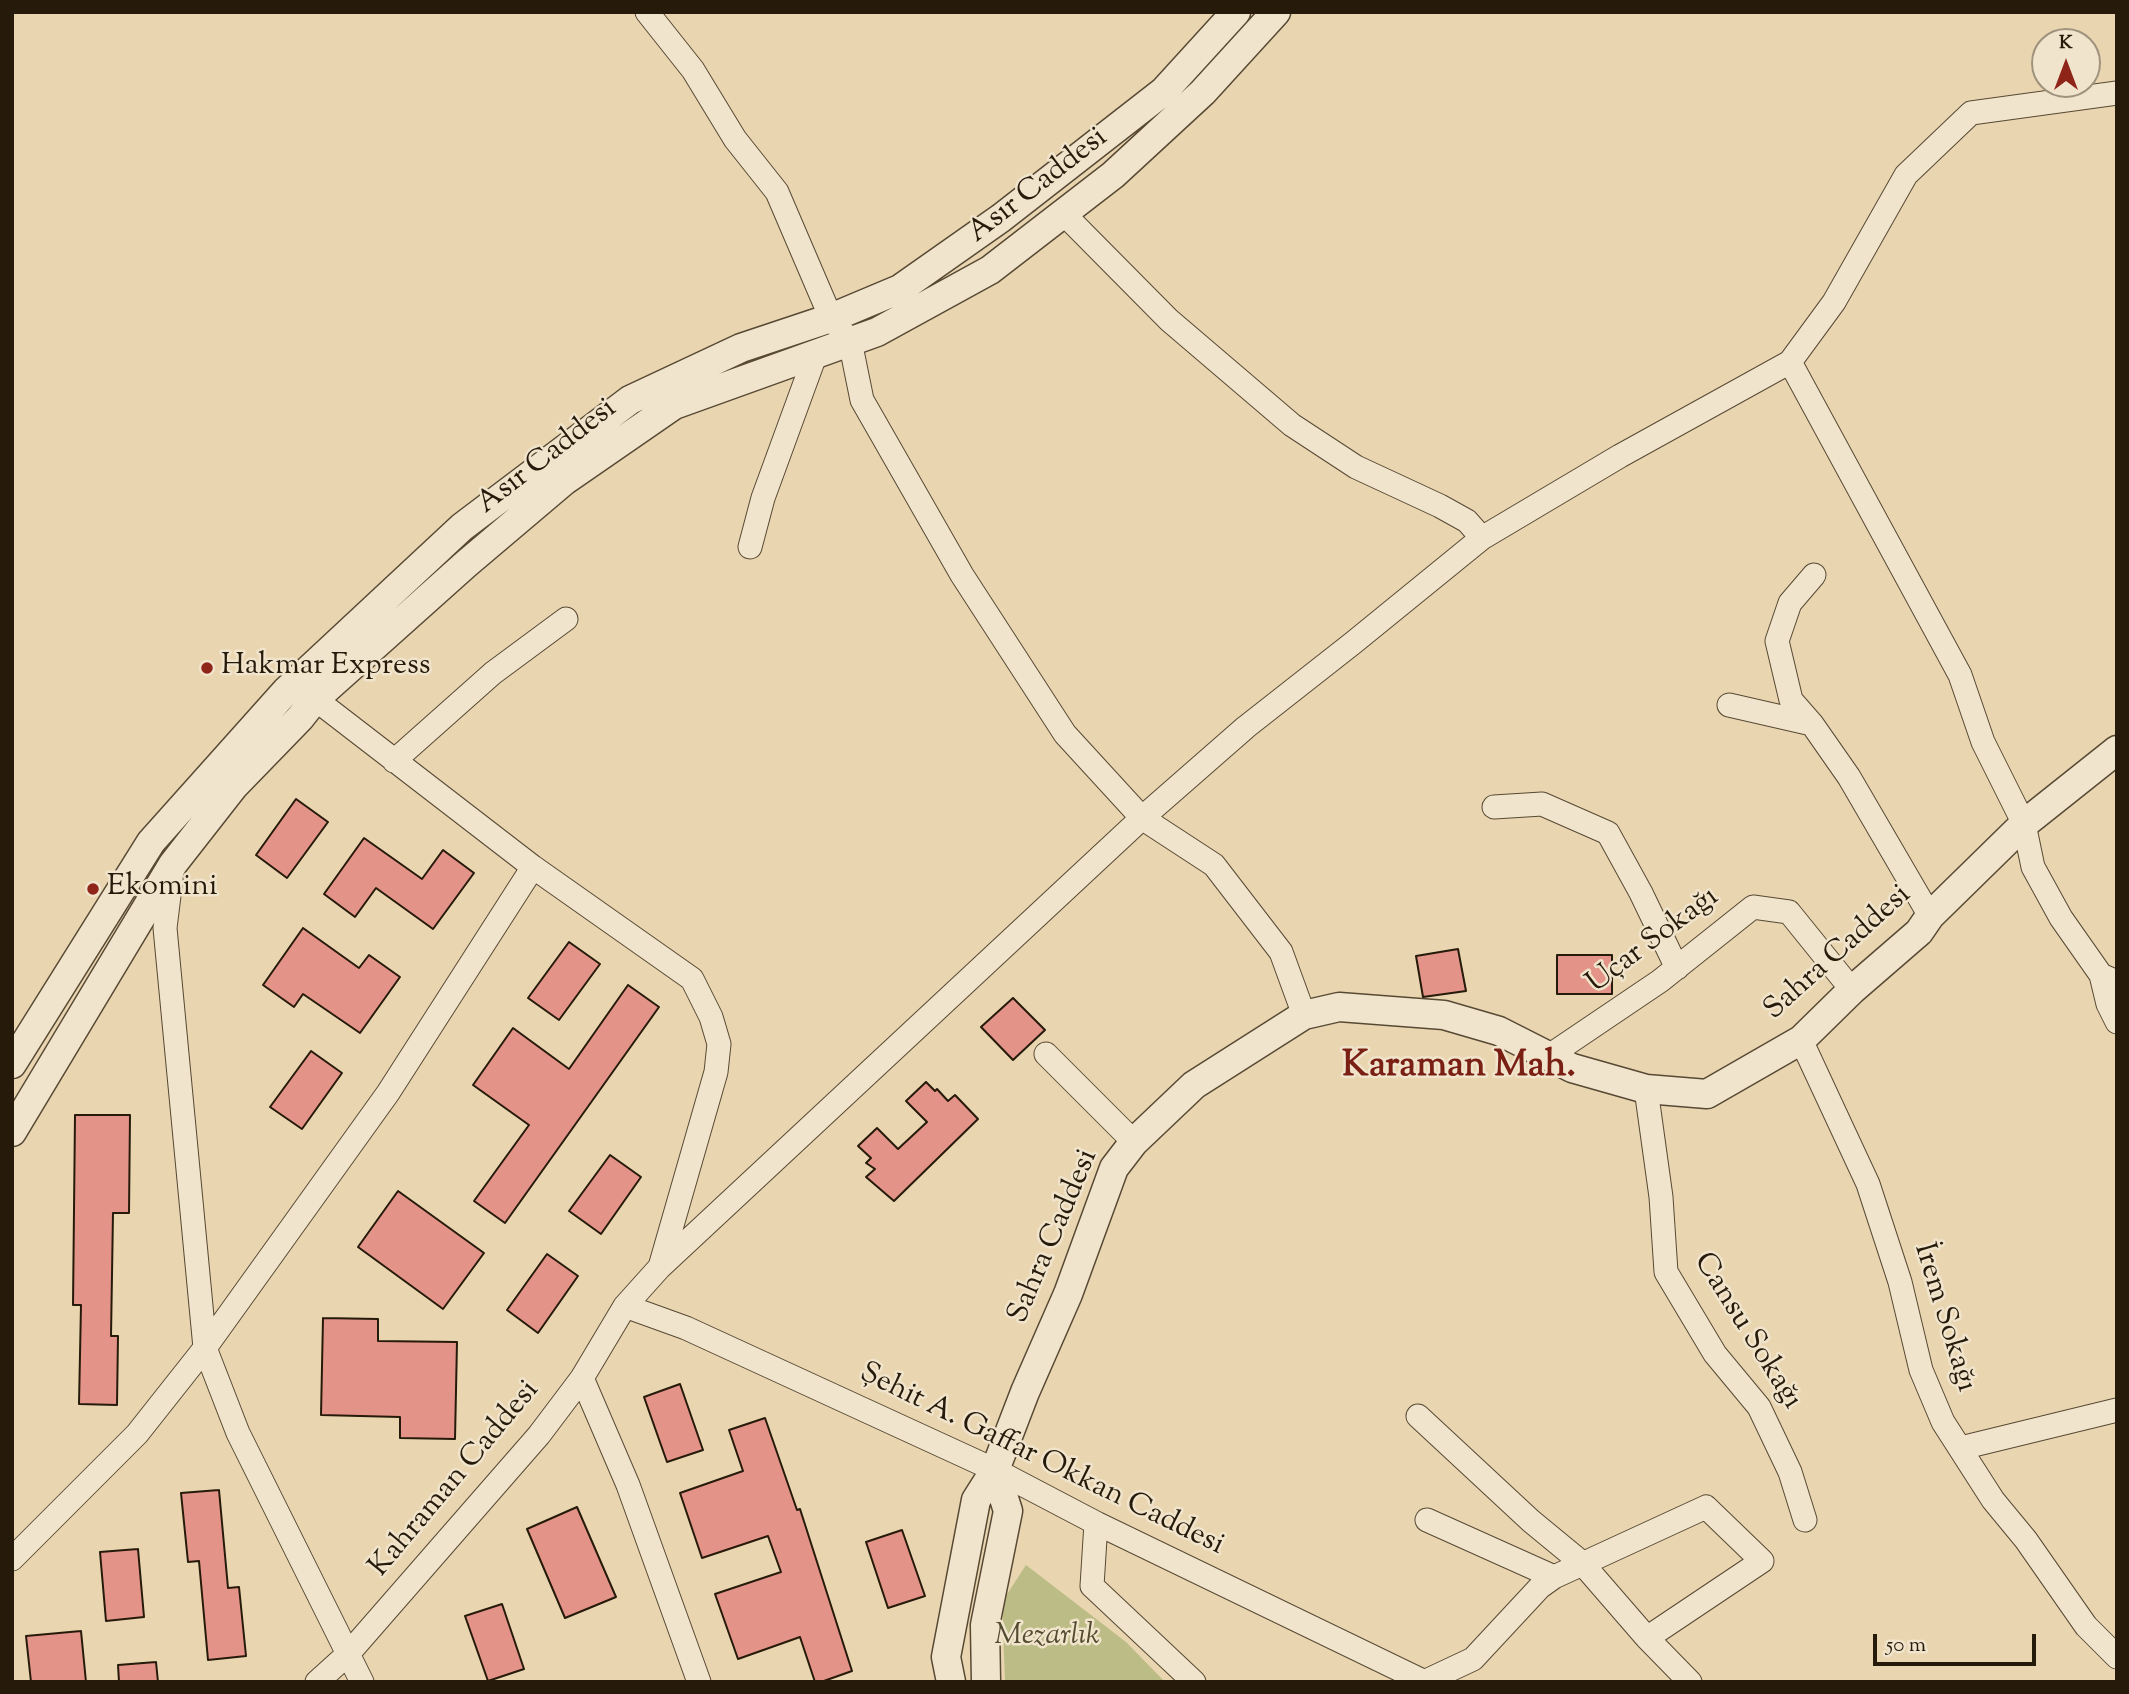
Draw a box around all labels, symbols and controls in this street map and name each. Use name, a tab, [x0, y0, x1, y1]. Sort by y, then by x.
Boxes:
north arrow	[2031, 28, 2101, 98]
text: K	[2059, 30, 2073, 57]
street label: Asır Caddesi	[962, 121, 1116, 253]
street label: Asır Caddesi	[471, 392, 625, 524]
place label: Hakmar Express	[221, 650, 430, 686]
marker: Hakmar Express	[199, 660, 215, 676]
place label: Ekomini	[107, 871, 217, 907]
street label: Sahra Caddesi	[1758, 879, 1920, 1029]
marker: Ekomini	[85, 881, 101, 897]
street label: Uçar Sokağı	[1581, 881, 1727, 1003]
district label: Karaman Mah.	[1342, 1047, 1576, 1091]
street label: Sahra Caddesi	[1002, 1145, 1108, 1329]
street label: İrem Sokağı	[1903, 1239, 1983, 1397]
street label: Cansu Sokağı	[1684, 1247, 1808, 1417]
street label: Şehit A. Gaffar Okkan Caddesi	[853, 1357, 1229, 1565]
street label: Kahraman Caddesi	[363, 1374, 549, 1586]
park label: Mezarlık	[994, 1620, 1100, 1656]
scale bar	[1877, 1620, 2040, 1664]
text: 50 m	[1886, 1631, 1926, 1661]

